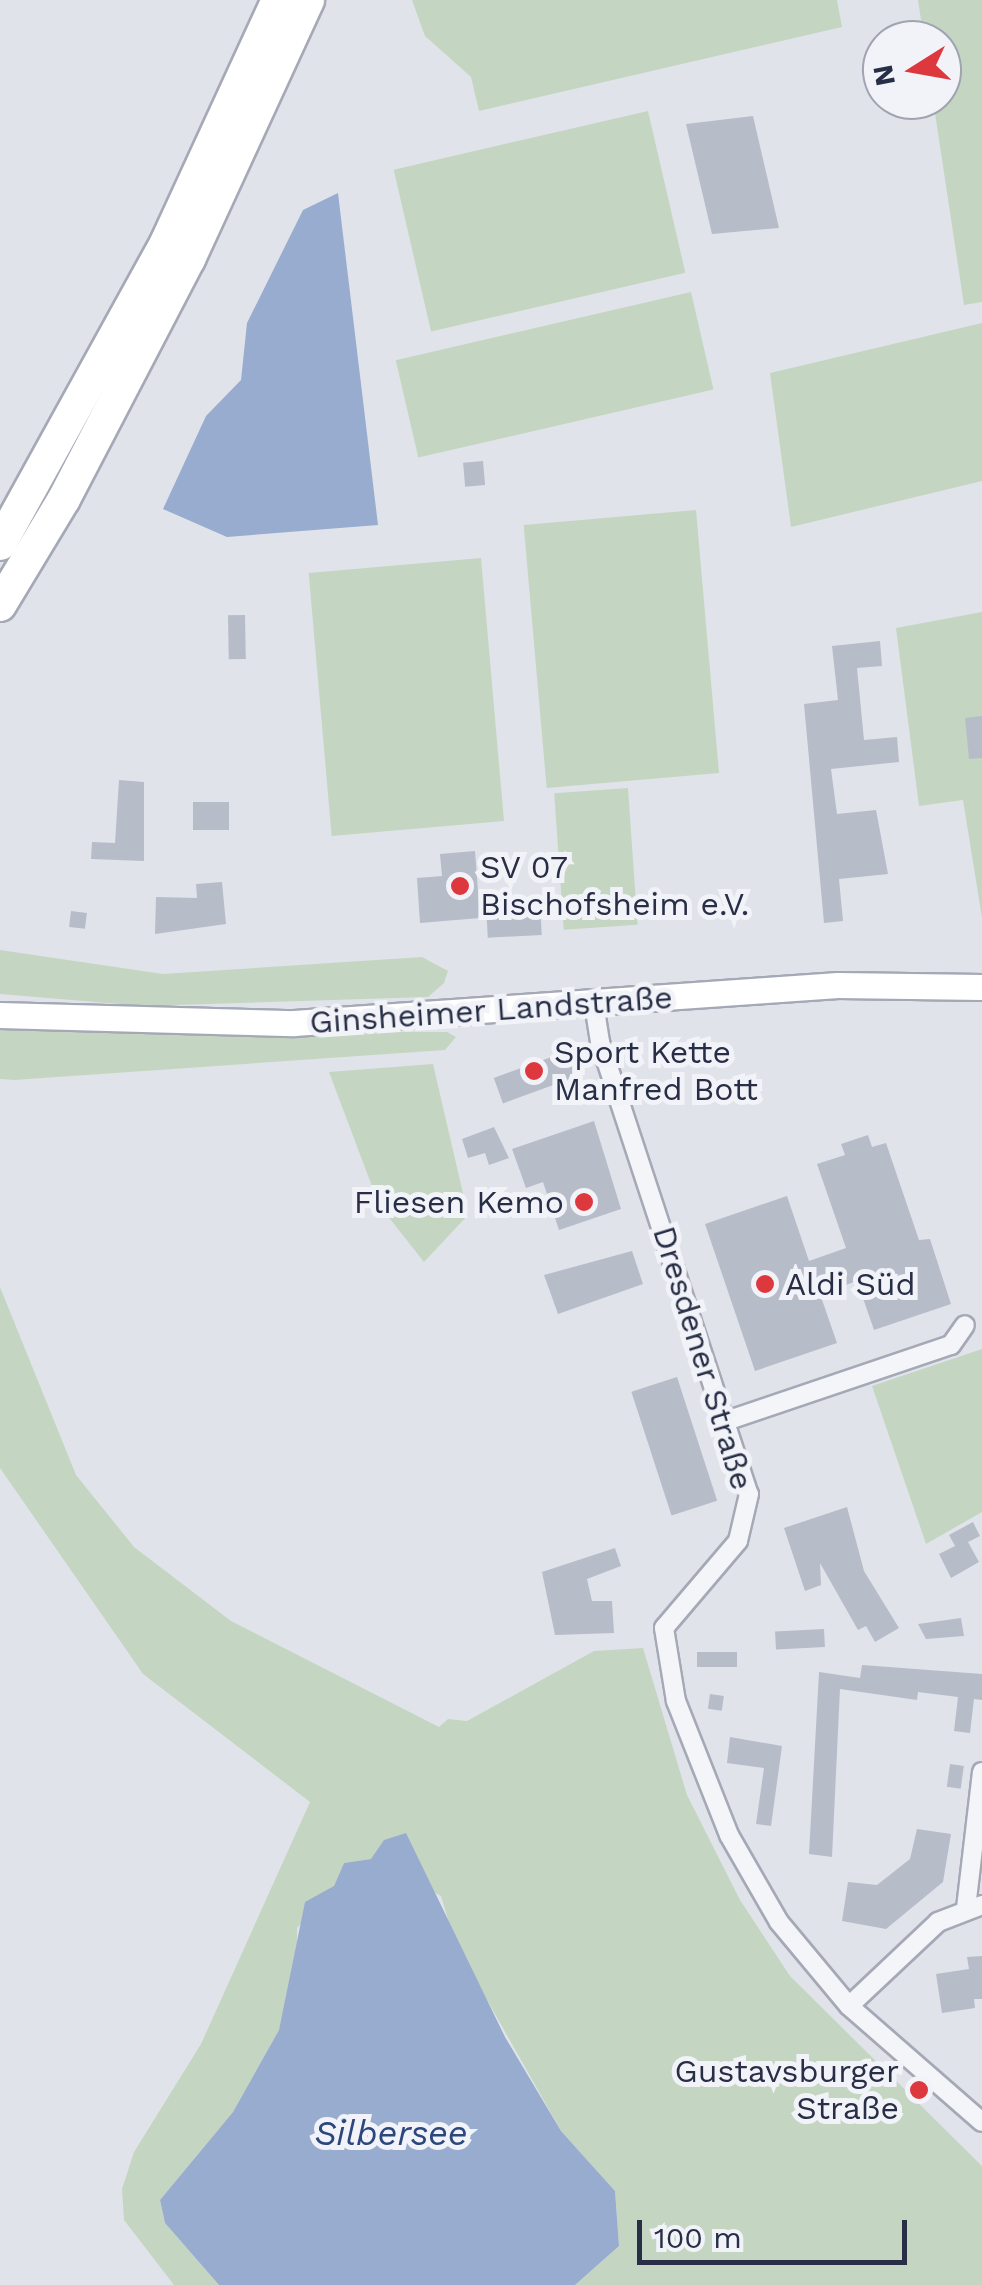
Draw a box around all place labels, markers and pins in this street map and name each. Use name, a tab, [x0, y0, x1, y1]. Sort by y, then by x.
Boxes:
place label: SV 07 Bischofsheim e.V.	[480, 849, 749, 924]
marker: SV 07 Bischofsheim e.V.	[449, 875, 471, 897]
place label: Sport Kette Manfred Bott	[554, 1034, 758, 1109]
marker: Sport Kette Manfred Bott	[523, 1060, 545, 1082]
place label: Fliesen Kemo	[354, 1183, 564, 1221]
marker: Fliesen Kemo	[573, 1191, 595, 1213]
place label: Aldi Süd	[785, 1265, 916, 1303]
marker: Aldi Süd	[754, 1273, 776, 1295]
place label: Gustavsburger Straße	[675, 2053, 899, 2128]
marker: Gustavsburger Straße	[908, 2079, 930, 2101]

